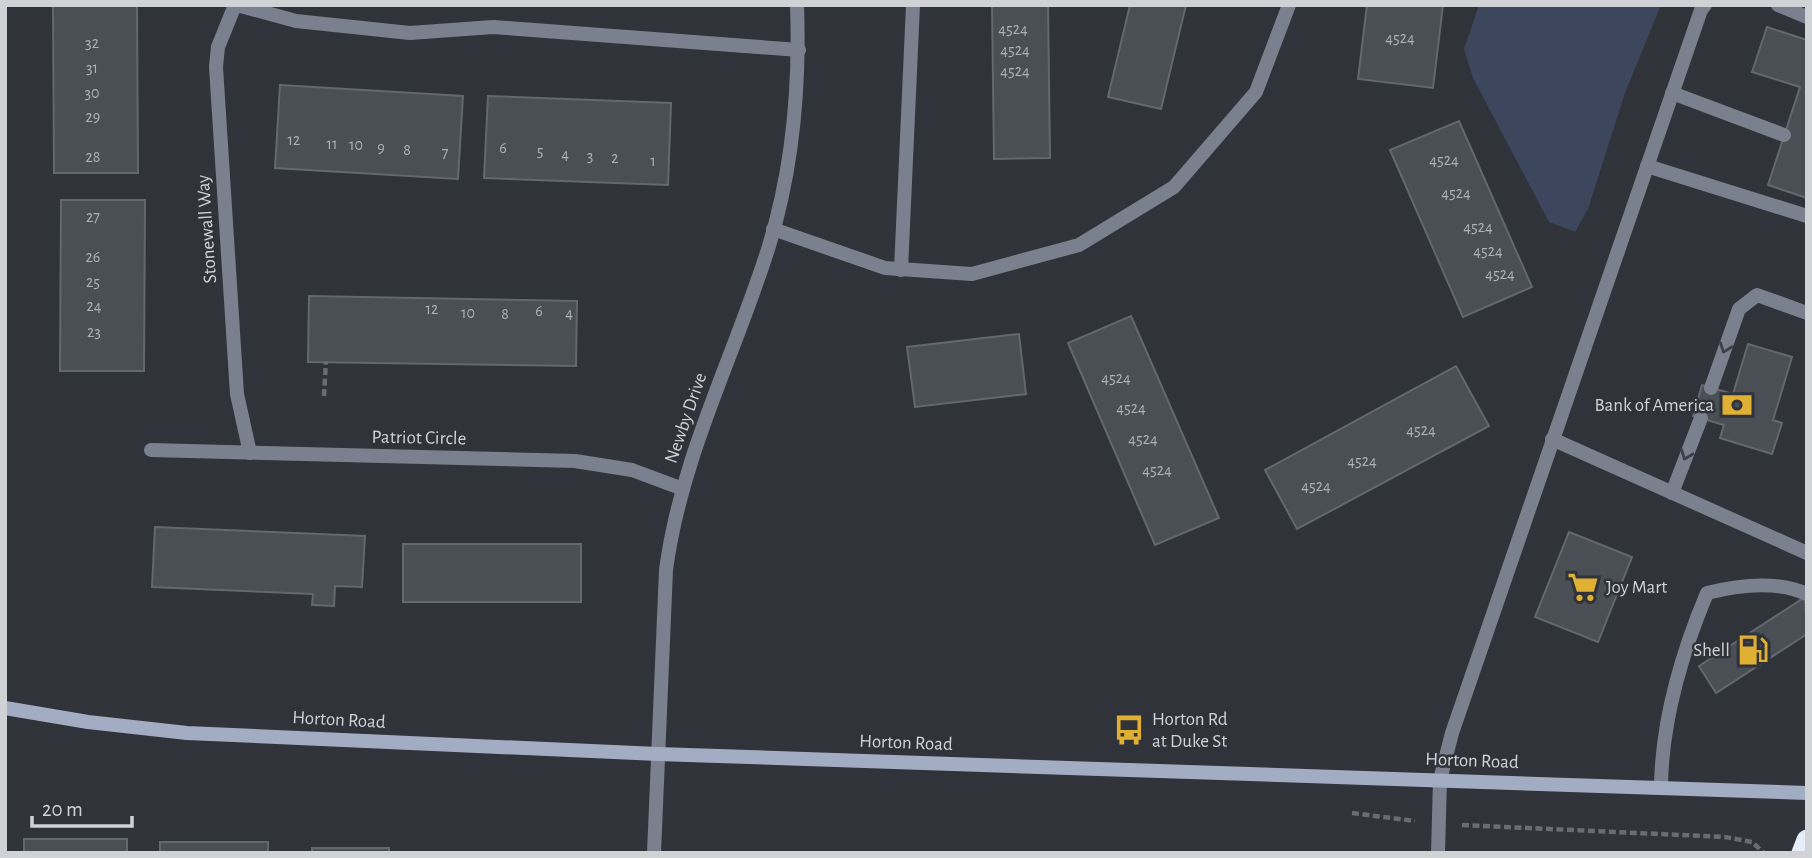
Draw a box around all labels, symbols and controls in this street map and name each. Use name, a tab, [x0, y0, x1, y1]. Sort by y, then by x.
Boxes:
house number: 4524	[998, 21, 1028, 37]
house number: 4524	[1385, 30, 1415, 46]
house number: 32	[85, 35, 99, 51]
house number: 4524	[1000, 42, 1030, 58]
house number: 31	[86, 60, 98, 76]
house number: 4524	[1000, 63, 1030, 79]
house number: 30	[84, 85, 100, 101]
house number: 29	[86, 109, 100, 125]
house number: 12	[288, 132, 300, 148]
house number: 11	[326, 136, 338, 152]
house number: 10	[349, 137, 363, 153]
house number: 9	[377, 140, 385, 156]
house number: 6	[499, 140, 507, 156]
house number: 8	[403, 142, 411, 158]
house number: 5	[537, 143, 543, 159]
house number: 7	[442, 145, 449, 161]
house number: 4	[561, 146, 569, 162]
house number: 3	[587, 148, 593, 164]
house number: 28	[86, 149, 100, 165]
house number: 2	[611, 150, 619, 166]
house number: 4524	[1429, 152, 1459, 168]
house number: 1	[650, 153, 656, 169]
street label: Stonewall Way	[194, 174, 220, 284]
house number: 4524	[1441, 185, 1471, 201]
house number: 27	[86, 209, 100, 225]
house number: 4524	[1463, 219, 1493, 235]
house number: 4524	[1473, 243, 1503, 259]
house number: 26	[86, 249, 100, 265]
house number: 4524	[1485, 266, 1515, 282]
house number: 25	[86, 274, 100, 290]
house number: 24	[87, 298, 102, 314]
house number: 12	[426, 301, 438, 317]
house number: 6	[535, 303, 543, 319]
house number: 10	[461, 305, 475, 321]
house number: 4	[565, 305, 573, 321]
house number: 8	[501, 306, 509, 322]
house number: 23	[87, 324, 101, 340]
one-way arrow	[1720, 342, 1734, 354]
street label: Newby Drive	[662, 370, 710, 466]
house number: 4524	[1101, 370, 1131, 386]
bank icon: Bank of America	[1720, 388, 1754, 422]
place label: Bank of America	[1594, 396, 1714, 415]
house number: 4524	[1116, 400, 1146, 416]
house number: 4524	[1406, 422, 1436, 438]
street label: Patriot Circle	[371, 428, 467, 448]
house number: 4524	[1128, 431, 1158, 447]
one-way arrow	[1680, 449, 1694, 461]
house number: 4524	[1347, 453, 1377, 469]
house number: 4524	[1142, 462, 1172, 478]
house number: 4524	[1301, 478, 1331, 494]
supermarket icon: Joy Mart	[1566, 570, 1600, 604]
place label: Joy Mart	[1606, 578, 1667, 597]
fuel station icon: Shell	[1736, 633, 1770, 667]
place label: Shell	[1693, 641, 1730, 660]
street label: Horton Road	[292, 708, 386, 732]
place label: Horton Rd at Duke St	[1152, 710, 1228, 751]
bus stop icon: Horton Rd at Duke St	[1112, 713, 1146, 747]
street label: Horton Road	[859, 732, 953, 754]
street label: Horton Road	[1425, 750, 1519, 772]
scale bar	[32, 784, 131, 828]
text: 20 m	[42, 799, 83, 820]

